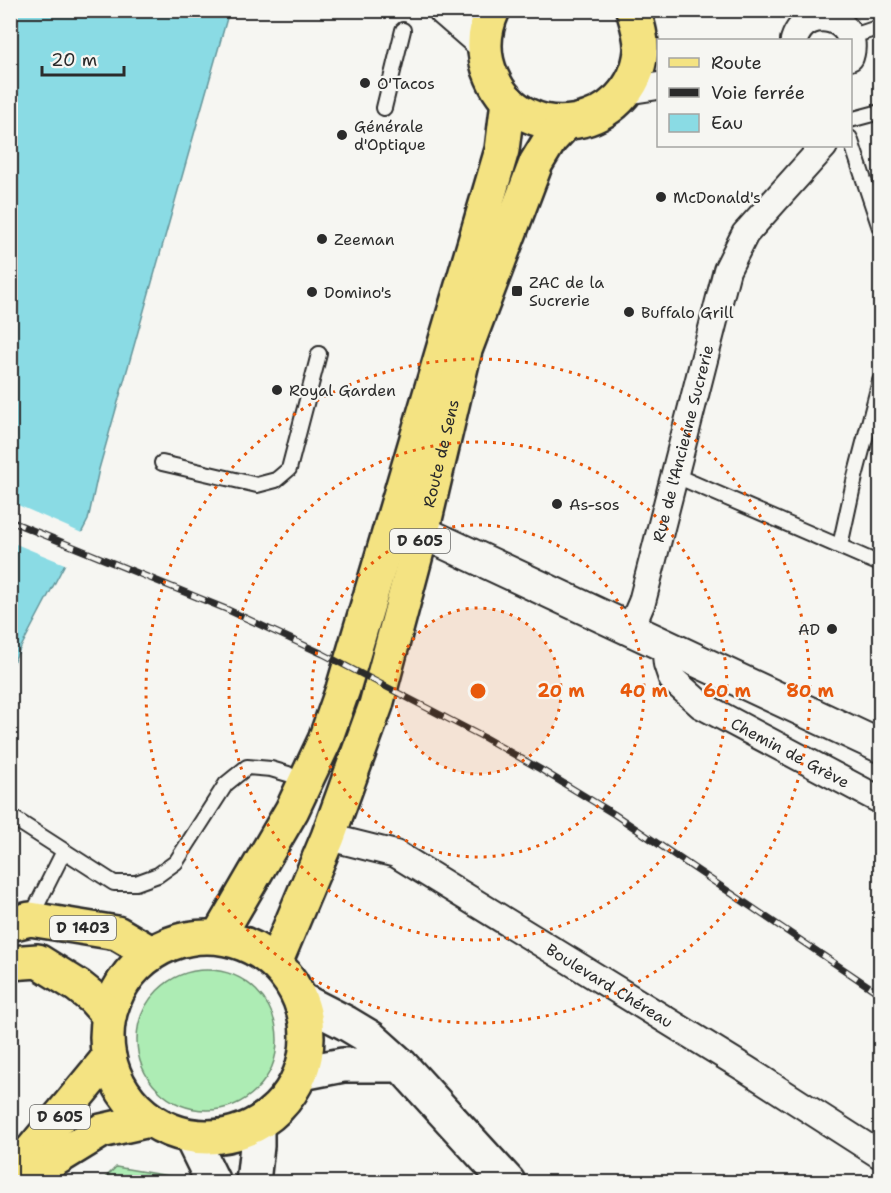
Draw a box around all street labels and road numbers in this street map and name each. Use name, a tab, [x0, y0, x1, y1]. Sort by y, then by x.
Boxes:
street label: Rue de l'Ancienne Sucrerie	[647, 343, 718, 544]
street label: Route de Sens	[418, 397, 464, 509]
road number: D 605	[390, 529, 450, 553]
street label: Chemin de Grève	[727, 712, 853, 792]
road number: D 1403	[50, 916, 116, 940]
street label: Boulevard Chéreau	[542, 938, 677, 1032]
road number: D 605	[30, 1105, 90, 1129]

